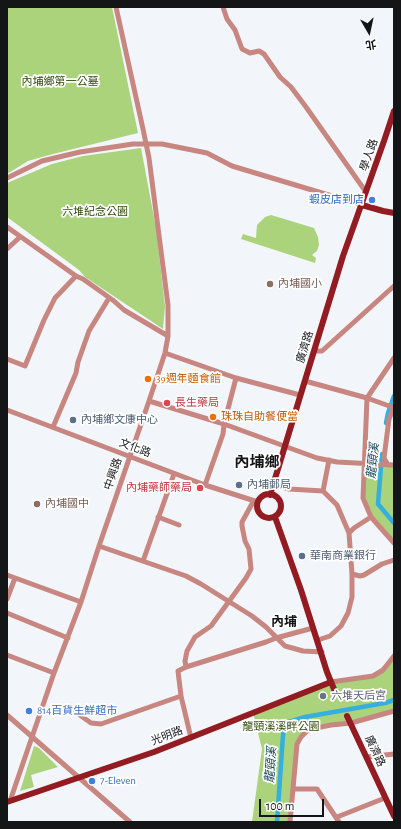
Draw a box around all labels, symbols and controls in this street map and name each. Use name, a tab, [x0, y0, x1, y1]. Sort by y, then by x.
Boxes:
north arrow	[349, 12, 389, 52]
text: 北	[365, 38, 377, 51]
park label: 內埔鄉第一公墓	[22, 75, 98, 89]
street label: 學人路	[357, 137, 381, 173]
place label: 蝦皮店到店	[309, 193, 364, 207]
marker: 蝦皮店到店	[367, 195, 377, 205]
park label: 六堆紀念公園	[62, 205, 128, 219]
place label: 內埔國小	[278, 277, 322, 291]
marker: 內埔國小	[265, 279, 275, 289]
street label: 廣濟路	[294, 329, 316, 365]
place label: 39週年麵食館	[156, 372, 221, 386]
marker: 39週年麵食館	[143, 374, 153, 384]
place label: 長生藥局	[175, 396, 219, 410]
marker: 長生藥局	[162, 398, 172, 408]
place label: 珠珠自助餐便當	[221, 410, 298, 424]
marker: 珠珠自助餐便當	[208, 412, 218, 422]
place label: 內埔鄉文康中心	[81, 413, 158, 427]
marker: 內埔鄉文康中心	[68, 415, 78, 425]
street label: 文化路	[117, 436, 153, 460]
water label: 龍頸溪	[364, 442, 382, 480]
district label: 內埔鄉	[235, 453, 279, 471]
street label: 中興路	[101, 456, 125, 492]
place label: 內埔郵局	[247, 478, 291, 492]
marker: 內埔郵局	[234, 480, 244, 490]
place label: 內埔藥師藥局	[126, 481, 192, 495]
marker: 內埔藥師藥局	[195, 483, 205, 493]
place label: 內埔國中	[45, 497, 89, 511]
marker: 內埔國中	[32, 499, 42, 509]
place label: 華南商業銀行	[310, 549, 376, 563]
marker: 華南商業銀行	[297, 551, 307, 561]
district label: 內埔	[271, 614, 297, 630]
place label: 六堆天后宮	[331, 689, 386, 703]
marker: 六堆天后宮	[318, 691, 328, 701]
place label: 814百貨生鮮超市	[37, 704, 117, 718]
marker: 814百貨生鮮超市	[24, 706, 34, 716]
park label: 龍頸溪溪畔公園	[243, 720, 319, 734]
street label: 光明路	[149, 724, 185, 748]
street label: 廣濟路	[362, 733, 388, 769]
water label: 龍頸溪	[263, 747, 279, 783]
place label: 7-Eleven	[100, 774, 136, 788]
marker: 7-Eleven	[87, 776, 97, 786]
scale bar	[261, 791, 326, 817]
text: 100 m	[266, 800, 294, 812]

